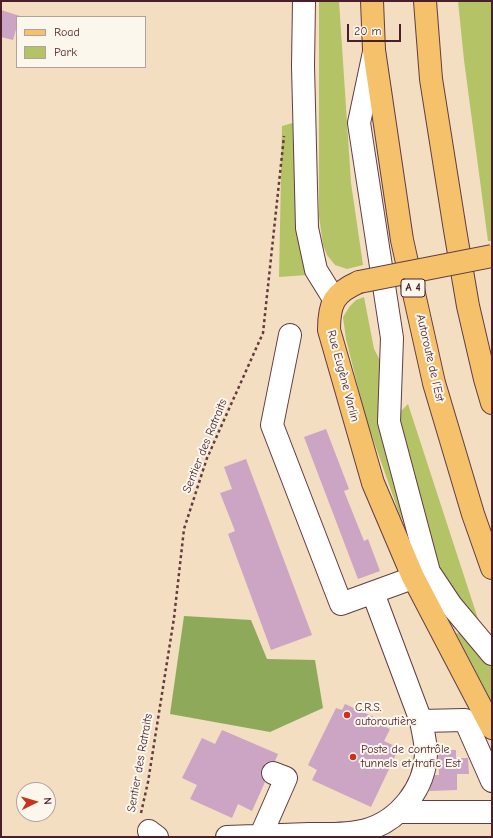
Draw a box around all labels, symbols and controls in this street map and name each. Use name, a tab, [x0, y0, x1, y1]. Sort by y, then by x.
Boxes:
legend	[16, 16, 146, 68]
scale bar	[349, 16, 403, 42]
text: 20 m	[354, 24, 382, 38]
text: Road	[54, 25, 80, 39]
text: Park	[54, 45, 77, 59]
road number: A 4	[401, 279, 425, 297]
street label: Autoroute de l’Est	[413, 313, 447, 403]
street label: Rue Eugène Varlin	[324, 329, 362, 423]
street label: Sentier des Ratraits	[180, 397, 230, 495]
place label: C.R.S. autoroutière	[355, 701, 417, 729]
marker: C.R.S. autoroutière	[342, 710, 352, 720]
street label: Sentier des Ratraits	[124, 712, 156, 814]
place label: Poste de contrôle tunnels et trafic Est	[361, 743, 461, 771]
marker: Poste de contrôle tunnels et trafic Est	[348, 752, 358, 762]
north arrow	[16, 782, 56, 822]
text: N	[41, 797, 54, 805]

